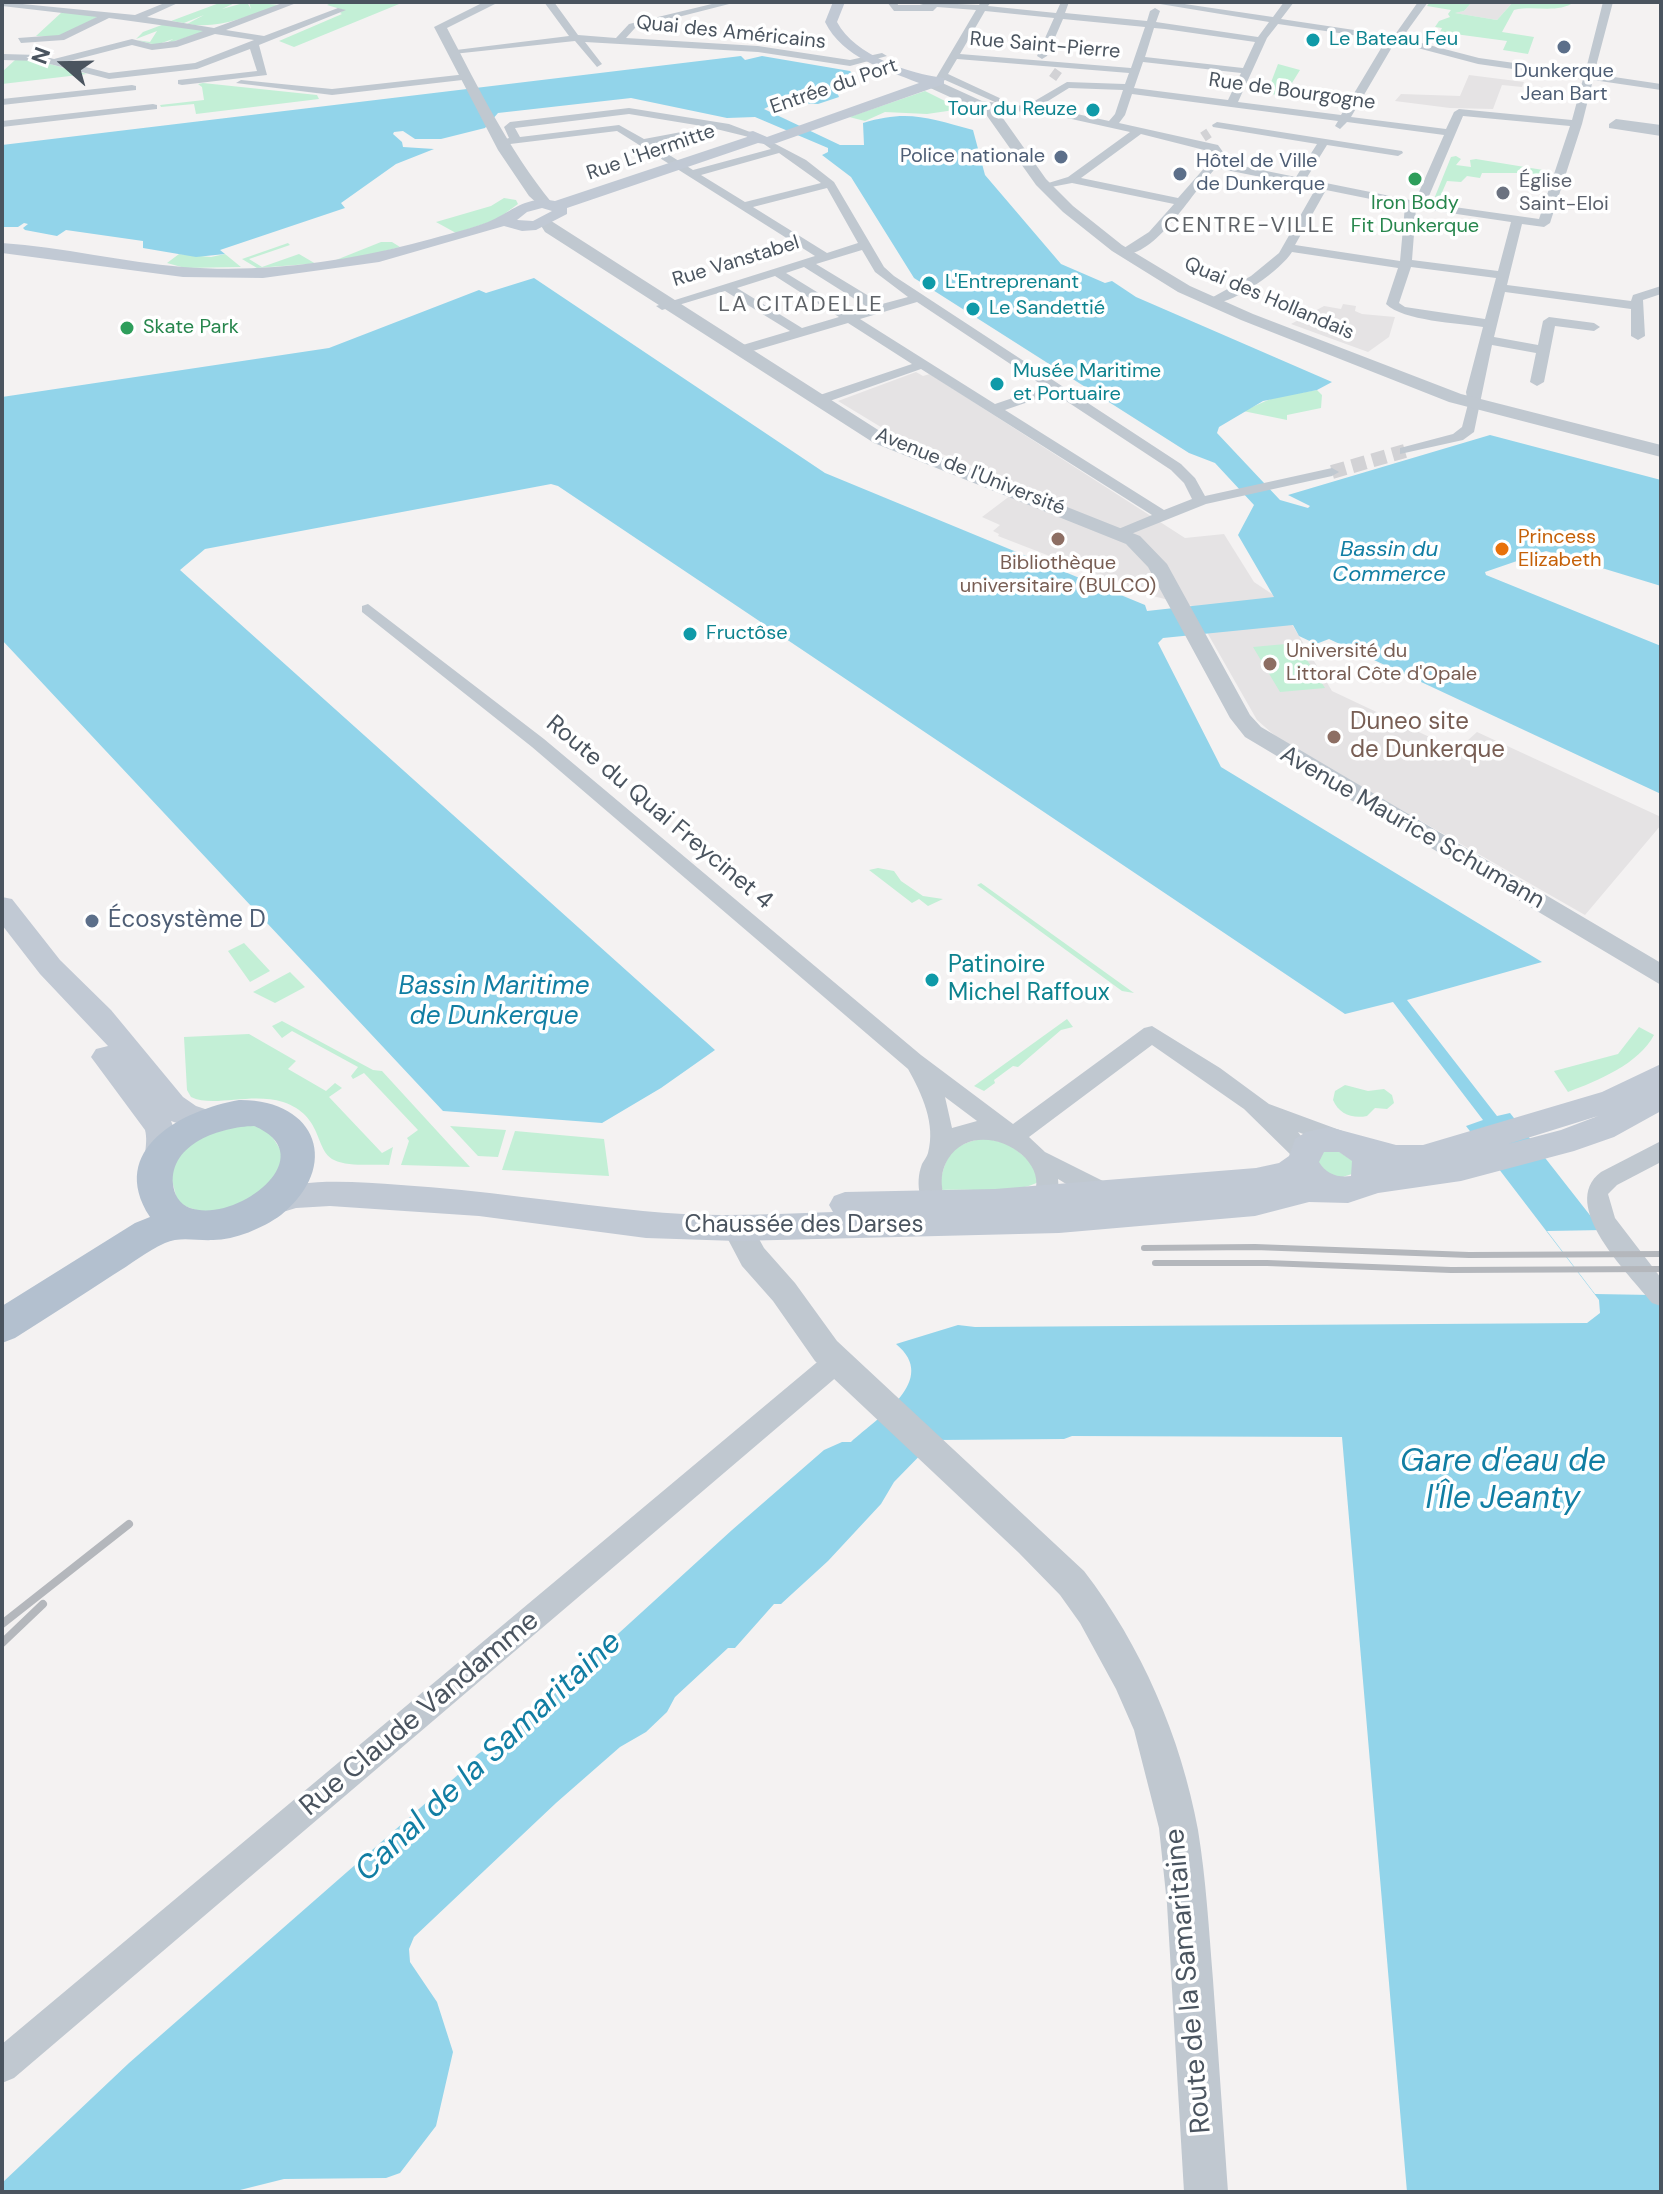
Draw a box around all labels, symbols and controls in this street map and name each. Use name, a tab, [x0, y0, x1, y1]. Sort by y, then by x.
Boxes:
street label: Quai des Américains	[635, 11, 827, 55]
north arrow	[24, 24, 104, 104]
street label: Rue Saint-Pierre	[969, 27, 1121, 65]
place label: Le Bateau Feu	[1329, 28, 1458, 52]
marker: Le Bateau Feu	[1304, 31, 1322, 49]
marker: Dunkerque Jean Bart	[1555, 38, 1573, 56]
text: N	[25, 43, 57, 68]
street label: Entrée du Port	[767, 54, 901, 120]
place label: Dunkerque Jean Bart	[1514, 60, 1614, 107]
street label: Rue de Bourgogne	[1207, 68, 1377, 116]
place label: Tour du Reuze	[948, 98, 1077, 122]
marker: Tour du Reuze	[1084, 101, 1102, 119]
street label: Rue L'Hermitte	[584, 120, 718, 186]
place label: Police nationale	[900, 145, 1045, 169]
marker: Police nationale	[1052, 148, 1070, 166]
place label: Hôtel de Ville de Dunkerque	[1196, 150, 1325, 197]
marker: Hôtel de Ville de Dunkerque	[1171, 165, 1189, 183]
marker: Iron Body Fit Dunkerque	[1406, 170, 1424, 188]
place label: Église Saint-Eloi	[1519, 170, 1609, 217]
marker: Église Saint-Eloi	[1494, 184, 1512, 202]
place label: Iron Body Fit Dunkerque	[1351, 192, 1479, 239]
district label: CENTRE-VILLE	[1164, 213, 1336, 239]
street label: Rue Vanstabel	[670, 231, 802, 293]
street label: Quai des Hollandais	[1180, 252, 1358, 346]
place label: L'Entreprenant	[945, 271, 1079, 295]
marker: L'Entreprenant	[920, 274, 938, 292]
district label: LA CITADELLE	[718, 292, 884, 318]
place label: Le Sandettié	[989, 297, 1105, 321]
marker: Le Sandettié	[964, 300, 982, 318]
place label: Skate Park	[143, 316, 239, 340]
marker: Skate Park	[118, 319, 136, 337]
place label: Musée Maritime et Portuaire	[1013, 360, 1161, 407]
marker: Musée Maritime et Portuaire	[988, 375, 1006, 393]
street label: Avenue de l'Université	[872, 423, 1068, 521]
place label: Princess Elizabeth	[1518, 526, 1601, 573]
marker: Bibliothèque universitaire (BULCO)	[1049, 530, 1067, 548]
water label: Bassin du Commerce	[1332, 537, 1446, 588]
marker: Princess Elizabeth	[1493, 540, 1511, 558]
place label: Bibliothèque universitaire (BULCO)	[960, 552, 1156, 599]
place label: Fructôse	[706, 622, 788, 646]
marker: Fructôse	[681, 625, 699, 643]
place label: Université du Littoral Côte d'Opale	[1286, 640, 1477, 687]
marker: Université du Littoral Côte d'Opale	[1261, 655, 1279, 673]
place label: Duneo site de Dunkerque	[1350, 709, 1505, 765]
street label: Route du Quai Freycinet 4	[540, 710, 778, 916]
marker: Duneo site de Dunkerque	[1325, 728, 1343, 746]
street label: Avenue Maurice Schumann	[1275, 740, 1549, 916]
place label: Écosystème D	[108, 907, 266, 935]
marker: Écosystème D	[83, 912, 101, 930]
place label: Patinoire Michel Raffoux	[948, 952, 1110, 1008]
water label: Bassin Maritime de Dunkerque	[398, 971, 590, 1032]
marker: Patinoire Michel Raffoux	[923, 971, 941, 989]
street label: Chaussée des Darses	[685, 1212, 923, 1240]
water label: Gare d'eau de l'Île Jeanty	[1400, 1444, 1606, 1519]
street label: Rue Claude Vandamme	[294, 1604, 546, 1824]
water label: Canal de la Samaritaine	[348, 1624, 630, 1890]
street label: Route de la Samaritaine	[1159, 1827, 1219, 2135]

